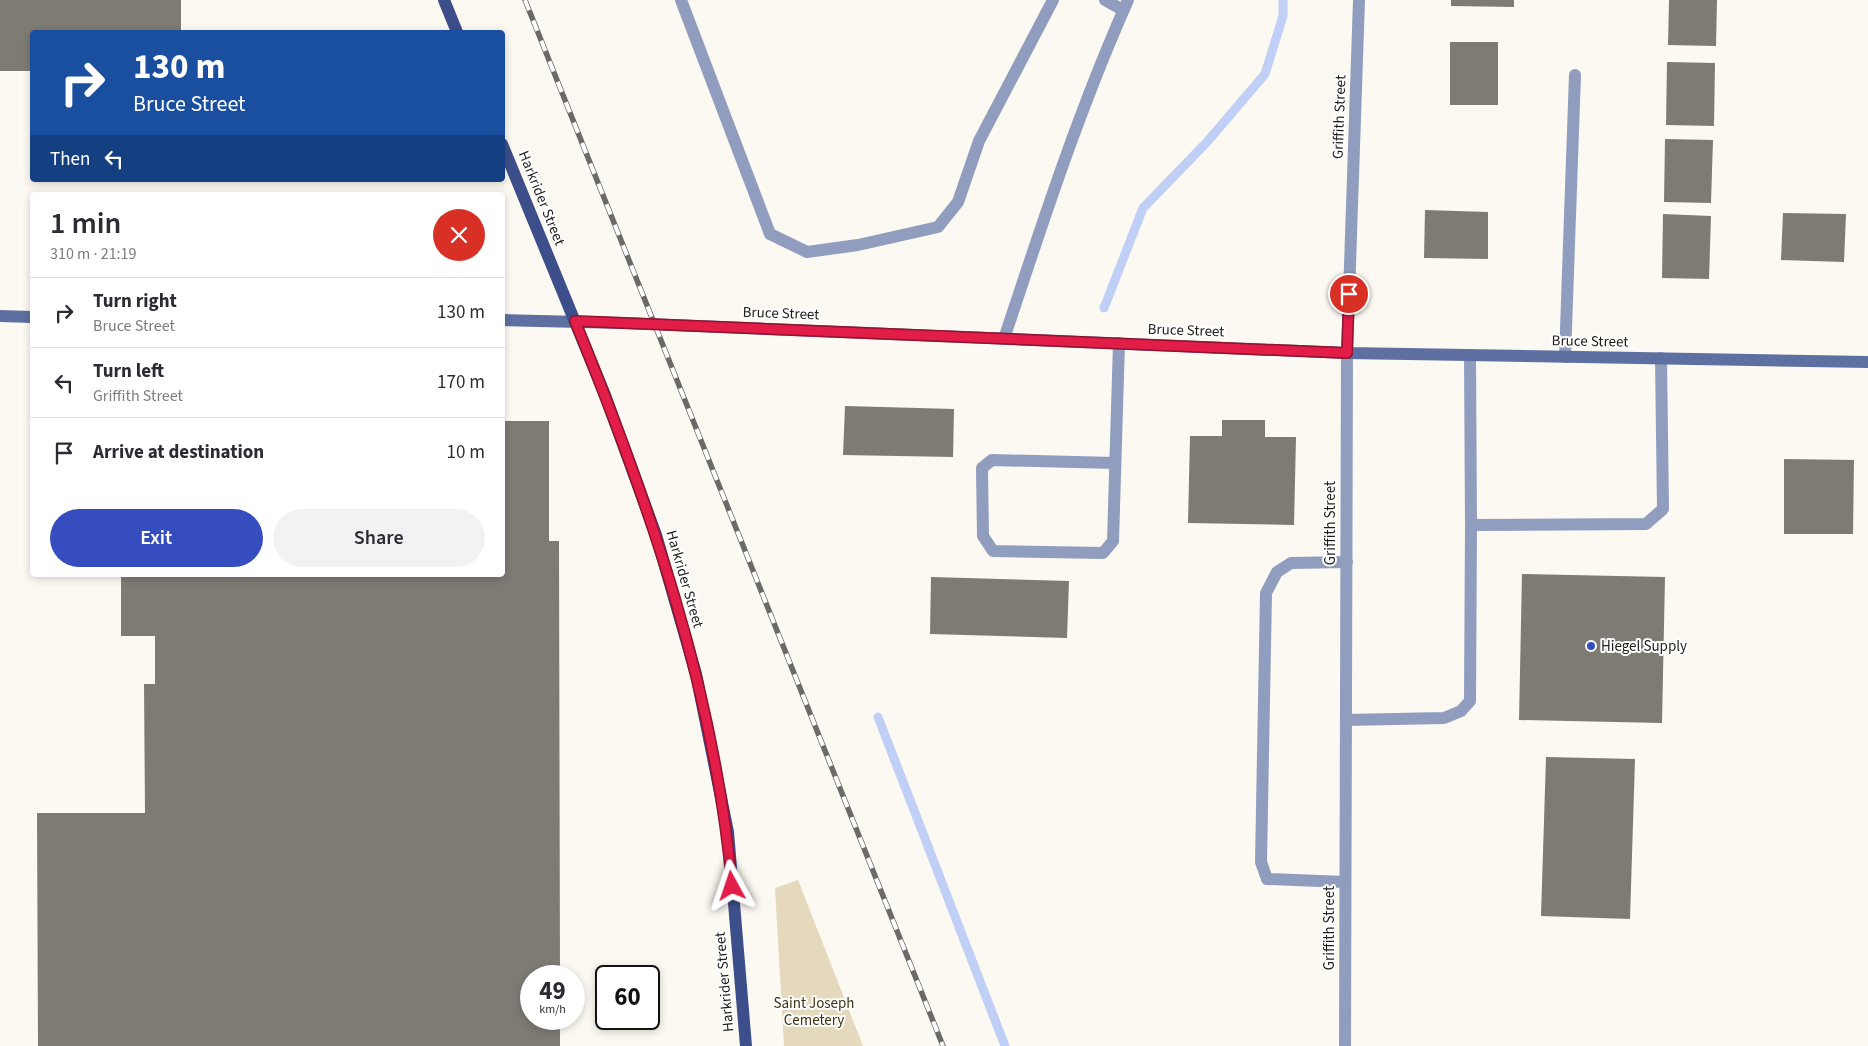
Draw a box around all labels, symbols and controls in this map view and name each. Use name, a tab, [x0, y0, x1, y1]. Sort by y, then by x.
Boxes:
text: 130 m	[133, 42, 225, 92]
icon: right	[50, 50, 115, 115]
street label: Griffith Street	[1328, 75, 1351, 160]
text: Bruce Street	[133, 88, 246, 120]
icon: left	[100, 145, 128, 173]
text: Then	[50, 146, 90, 173]
street label: Harkrider Street	[513, 148, 570, 249]
text: 1 min	[50, 202, 121, 245]
button: close	[433, 209, 485, 261]
text: 310 m · 21:19	[50, 243, 137, 265]
pin	[1328, 273, 1370, 315]
icon: arrive	[1335, 280, 1363, 308]
text: Turn right	[93, 288, 177, 315]
icon: right	[50, 299, 78, 327]
text: 130 m	[437, 299, 485, 326]
street label: Bruce Street	[742, 302, 820, 325]
text: Bruce Street	[93, 315, 175, 337]
street label: Bruce Street	[1147, 319, 1225, 342]
street label: Bruce Street	[1551, 330, 1629, 353]
text: Turn left	[93, 358, 164, 385]
icon: left	[50, 369, 78, 397]
text: 170 m	[437, 369, 485, 396]
text: Griffith Street	[93, 385, 183, 407]
icon: arrive	[50, 439, 78, 467]
text: Arrive at destination	[93, 439, 264, 466]
text: 10 m	[447, 439, 485, 466]
street label: Griffith Street	[1320, 481, 1341, 565]
button: Exit	[50, 509, 263, 567]
button: Share	[273, 509, 485, 567]
street label: Harkrider Street	[661, 528, 708, 630]
place label: Hiegel Supply	[1601, 636, 1687, 657]
marker: Hiegel Supply	[1585, 640, 1597, 652]
position arrow	[705, 859, 757, 911]
street label: Griffith Street	[1319, 886, 1340, 970]
street label: Harkrider Street	[710, 931, 739, 1033]
speed limit sign: 60	[595, 965, 660, 1030]
text: 49	[539, 973, 566, 1009]
park label: Saint Joseph Cemetery	[773, 993, 855, 1031]
text: km/h	[539, 1001, 566, 1018]

